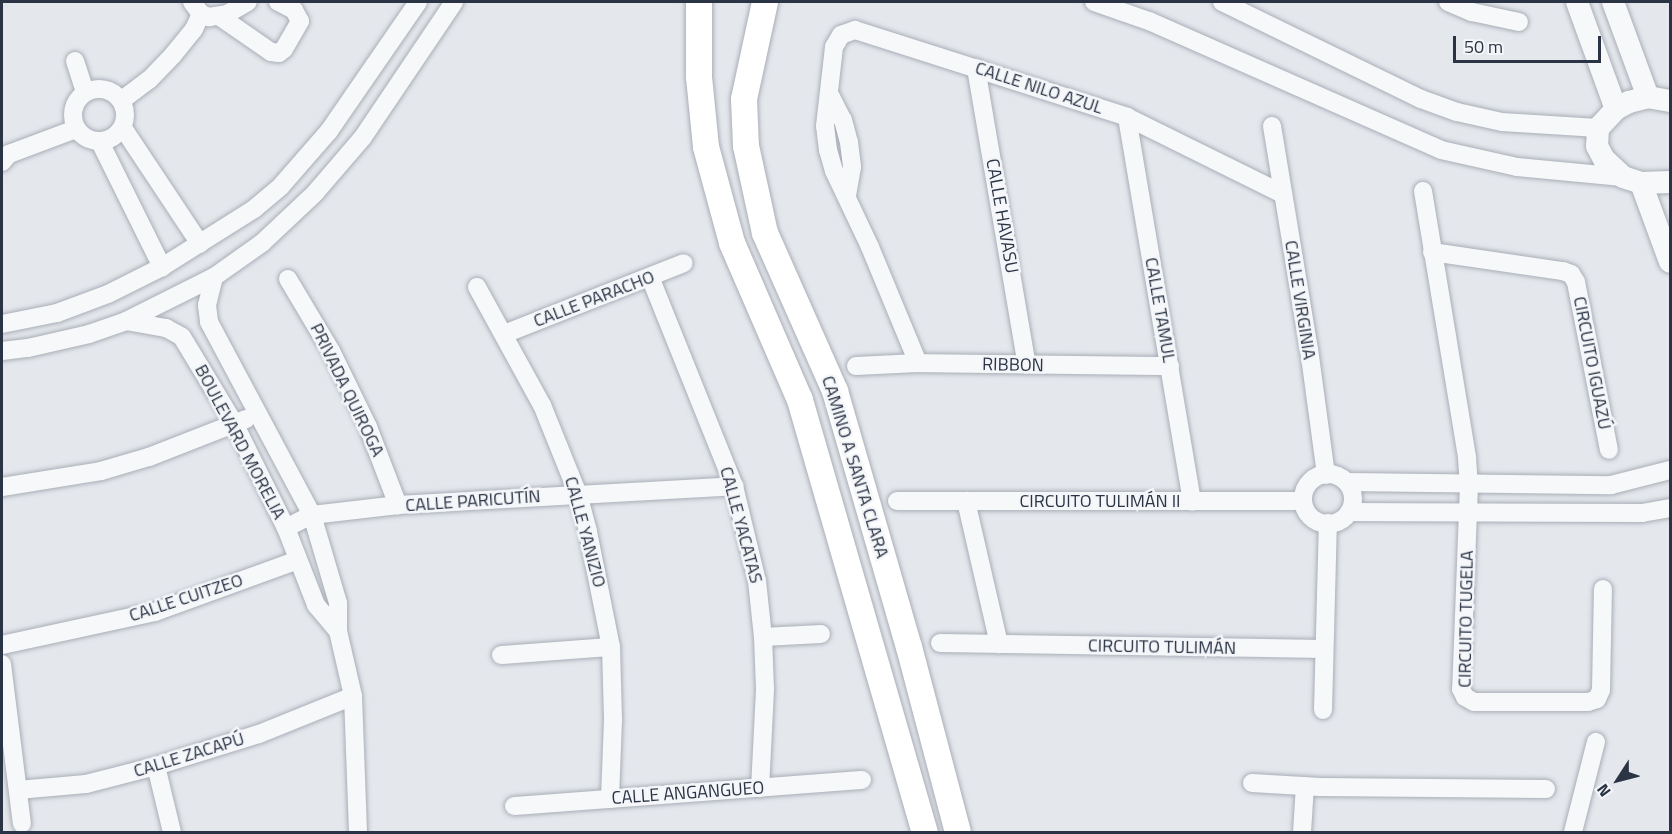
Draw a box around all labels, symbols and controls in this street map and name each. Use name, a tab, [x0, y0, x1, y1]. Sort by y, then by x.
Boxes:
scale bar	[1456, 24, 1604, 62]
text: 50 m	[1464, 33, 1503, 60]
street label: CALLE NILO AZUL	[972, 57, 1106, 119]
street label: CALLE HAVASU	[981, 157, 1023, 275]
street label: CALLE VIRGINIA	[1280, 239, 1320, 361]
street label: CALLE TAMUL	[1140, 256, 1180, 364]
street label: CALLE PARACHO	[530, 266, 658, 332]
street label: CIRCUITO IGUAZÚ	[1569, 295, 1615, 431]
street label: PRIVADA QUIROGA	[305, 320, 389, 460]
street label: RIBBON	[982, 354, 1044, 376]
street label: BOULEVARD MORELIA	[190, 361, 290, 523]
street label: CAMINO A SANTA CLARA	[817, 373, 893, 561]
street label: CALLE YACATAS	[715, 464, 767, 586]
street label: CALLE YANIZIO	[560, 474, 610, 590]
street label: CALLE PARICUTÍN	[405, 486, 541, 516]
street label: CIRCUITO TULIMÁN II	[1019, 490, 1181, 512]
street label: CIRCUITO TUGELA	[1454, 550, 1478, 688]
street label: CALLE CUITZEO	[126, 569, 246, 627]
street label: CIRCUITO TULIMÁN	[1088, 635, 1236, 659]
street label: CALLE ZACAPÚ	[131, 728, 247, 782]
north arrow	[1588, 750, 1648, 810]
street label: CALLE ANGANGUEO	[611, 777, 765, 809]
text: N	[1590, 779, 1616, 802]

